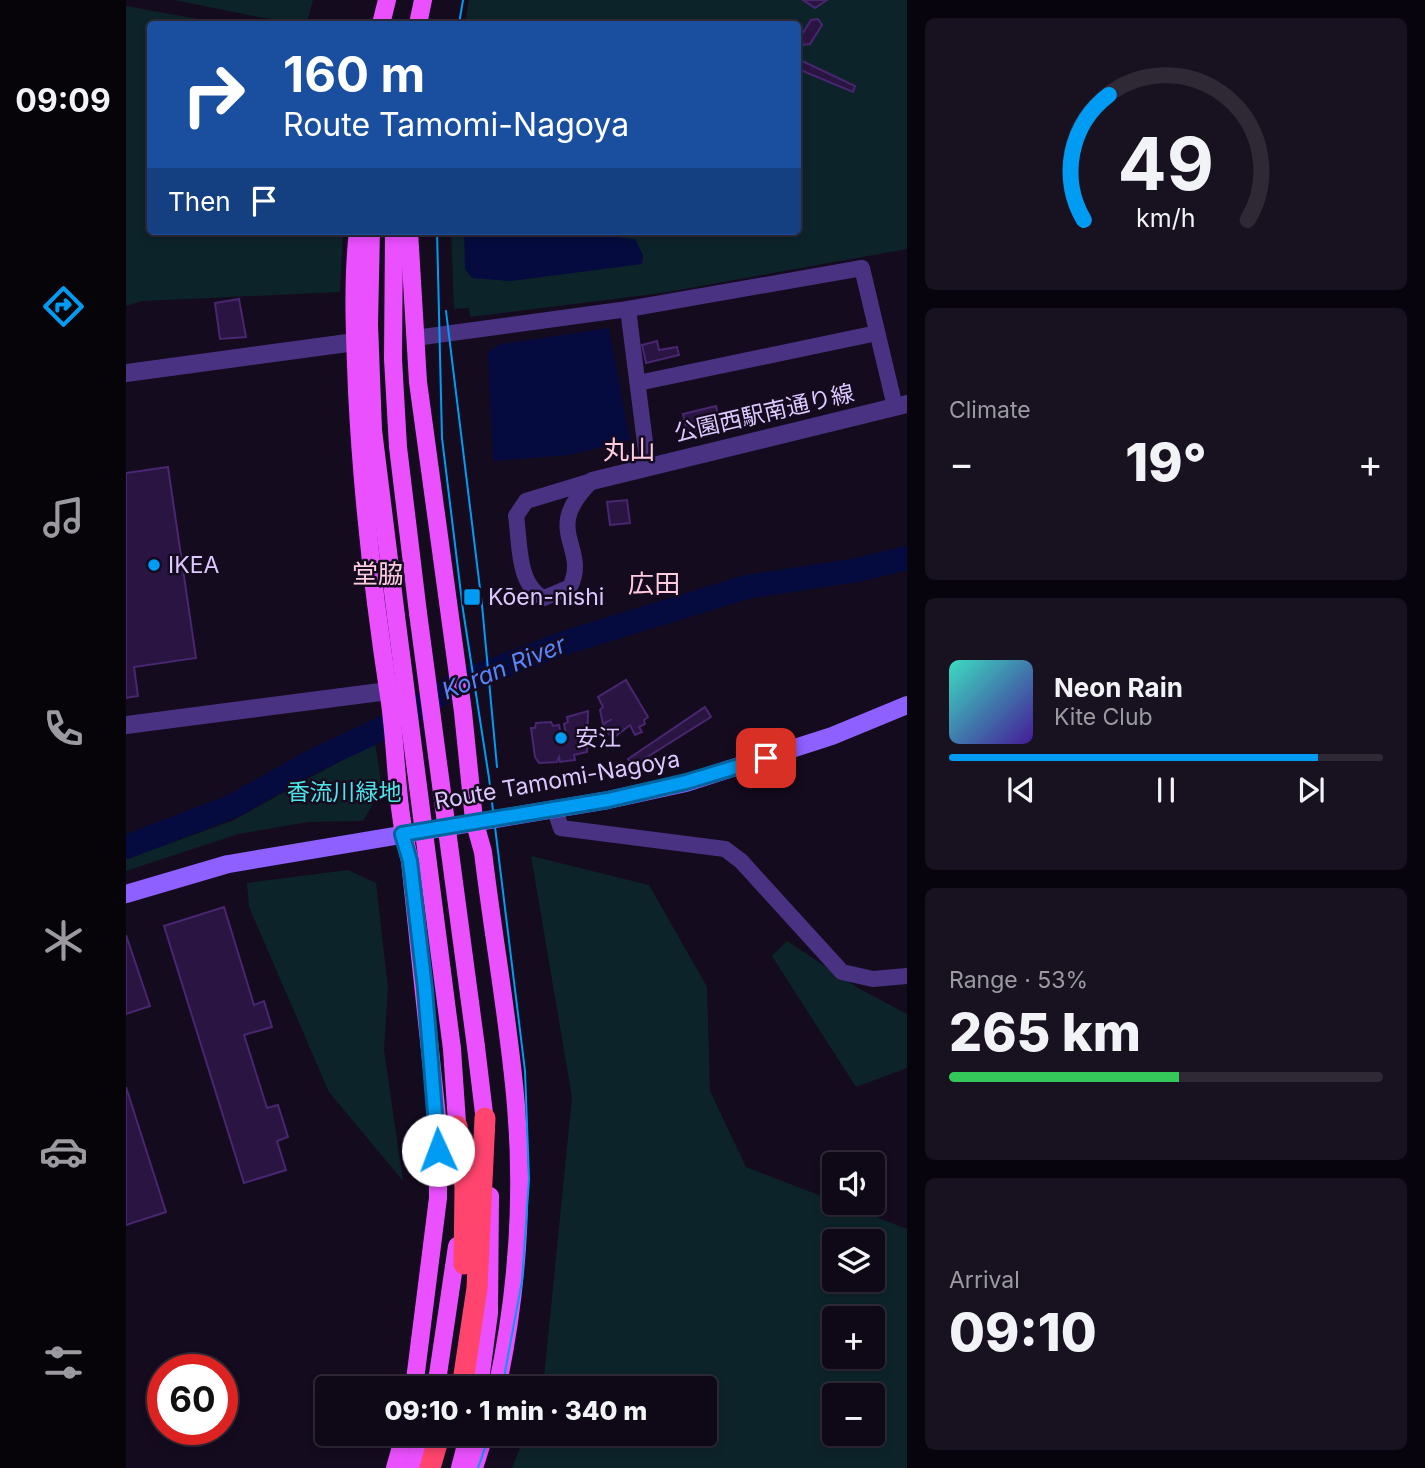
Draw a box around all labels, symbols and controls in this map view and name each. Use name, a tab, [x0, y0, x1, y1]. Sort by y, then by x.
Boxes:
text: 160 m	[283, 45, 425, 104]
icon: right	[168, 49, 259, 140]
text: 09:09	[15, 81, 111, 120]
text: Route Tamomi-Nagoya	[283, 105, 629, 144]
text: 49	[1118, 119, 1214, 208]
icon: arrive	[245, 182, 283, 220]
text: Then	[168, 186, 231, 217]
text: km/h	[1136, 203, 1196, 233]
icon: directions	[39, 282, 88, 331]
street label: 公園西駅南通り線	[671, 379, 857, 447]
text: Climate	[949, 396, 1031, 424]
text: 19°	[1125, 431, 1207, 494]
district label: 丸山	[603, 434, 655, 465]
text: −	[949, 440, 974, 486]
text: +	[1358, 440, 1383, 486]
icon: music	[39, 493, 88, 542]
place label: IKEA	[168, 551, 219, 579]
marker: IKEA	[146, 557, 162, 573]
district label: 堂脇	[352, 558, 404, 589]
district label: 広田	[628, 568, 680, 599]
place label: Kōen-nishi	[488, 583, 604, 611]
marker: Kōen-nishi	[462, 587, 482, 607]
water label: Koran River	[438, 629, 571, 706]
text: Neon Rain	[1054, 672, 1183, 703]
text: Kite Club	[1054, 703, 1153, 731]
icon: phone	[39, 704, 88, 753]
place label: 安江	[575, 724, 621, 752]
pin	[736, 728, 796, 788]
marker: 安江	[553, 730, 569, 746]
icon: arrive	[747, 739, 785, 777]
street label: Route Tamomi-Nagoya	[432, 745, 682, 815]
icon: previous	[1002, 771, 1040, 809]
icon: pause	[1147, 771, 1185, 809]
icon: next	[1292, 771, 1330, 809]
park label: 香流川緑地	[287, 778, 402, 806]
icon: climate	[39, 916, 88, 965]
text: Range · 53%	[949, 966, 1088, 994]
text: 265 km	[949, 1001, 1141, 1064]
position arrow	[401, 1113, 475, 1187]
icon: car	[39, 1127, 88, 1176]
map controls	[822, 1152, 885, 1446]
button: sound	[822, 1152, 885, 1215]
button: layers	[822, 1229, 885, 1292]
text: Arrival	[949, 1266, 1020, 1294]
text: 09:10	[949, 1301, 1097, 1364]
button: +	[822, 1306, 885, 1369]
icon: filters	[39, 1338, 88, 1387]
speed limit sign: 60	[147, 1354, 238, 1445]
button: −	[822, 1383, 885, 1446]
text: 09:10 · 1 min · 340 m	[385, 1395, 647, 1426]

